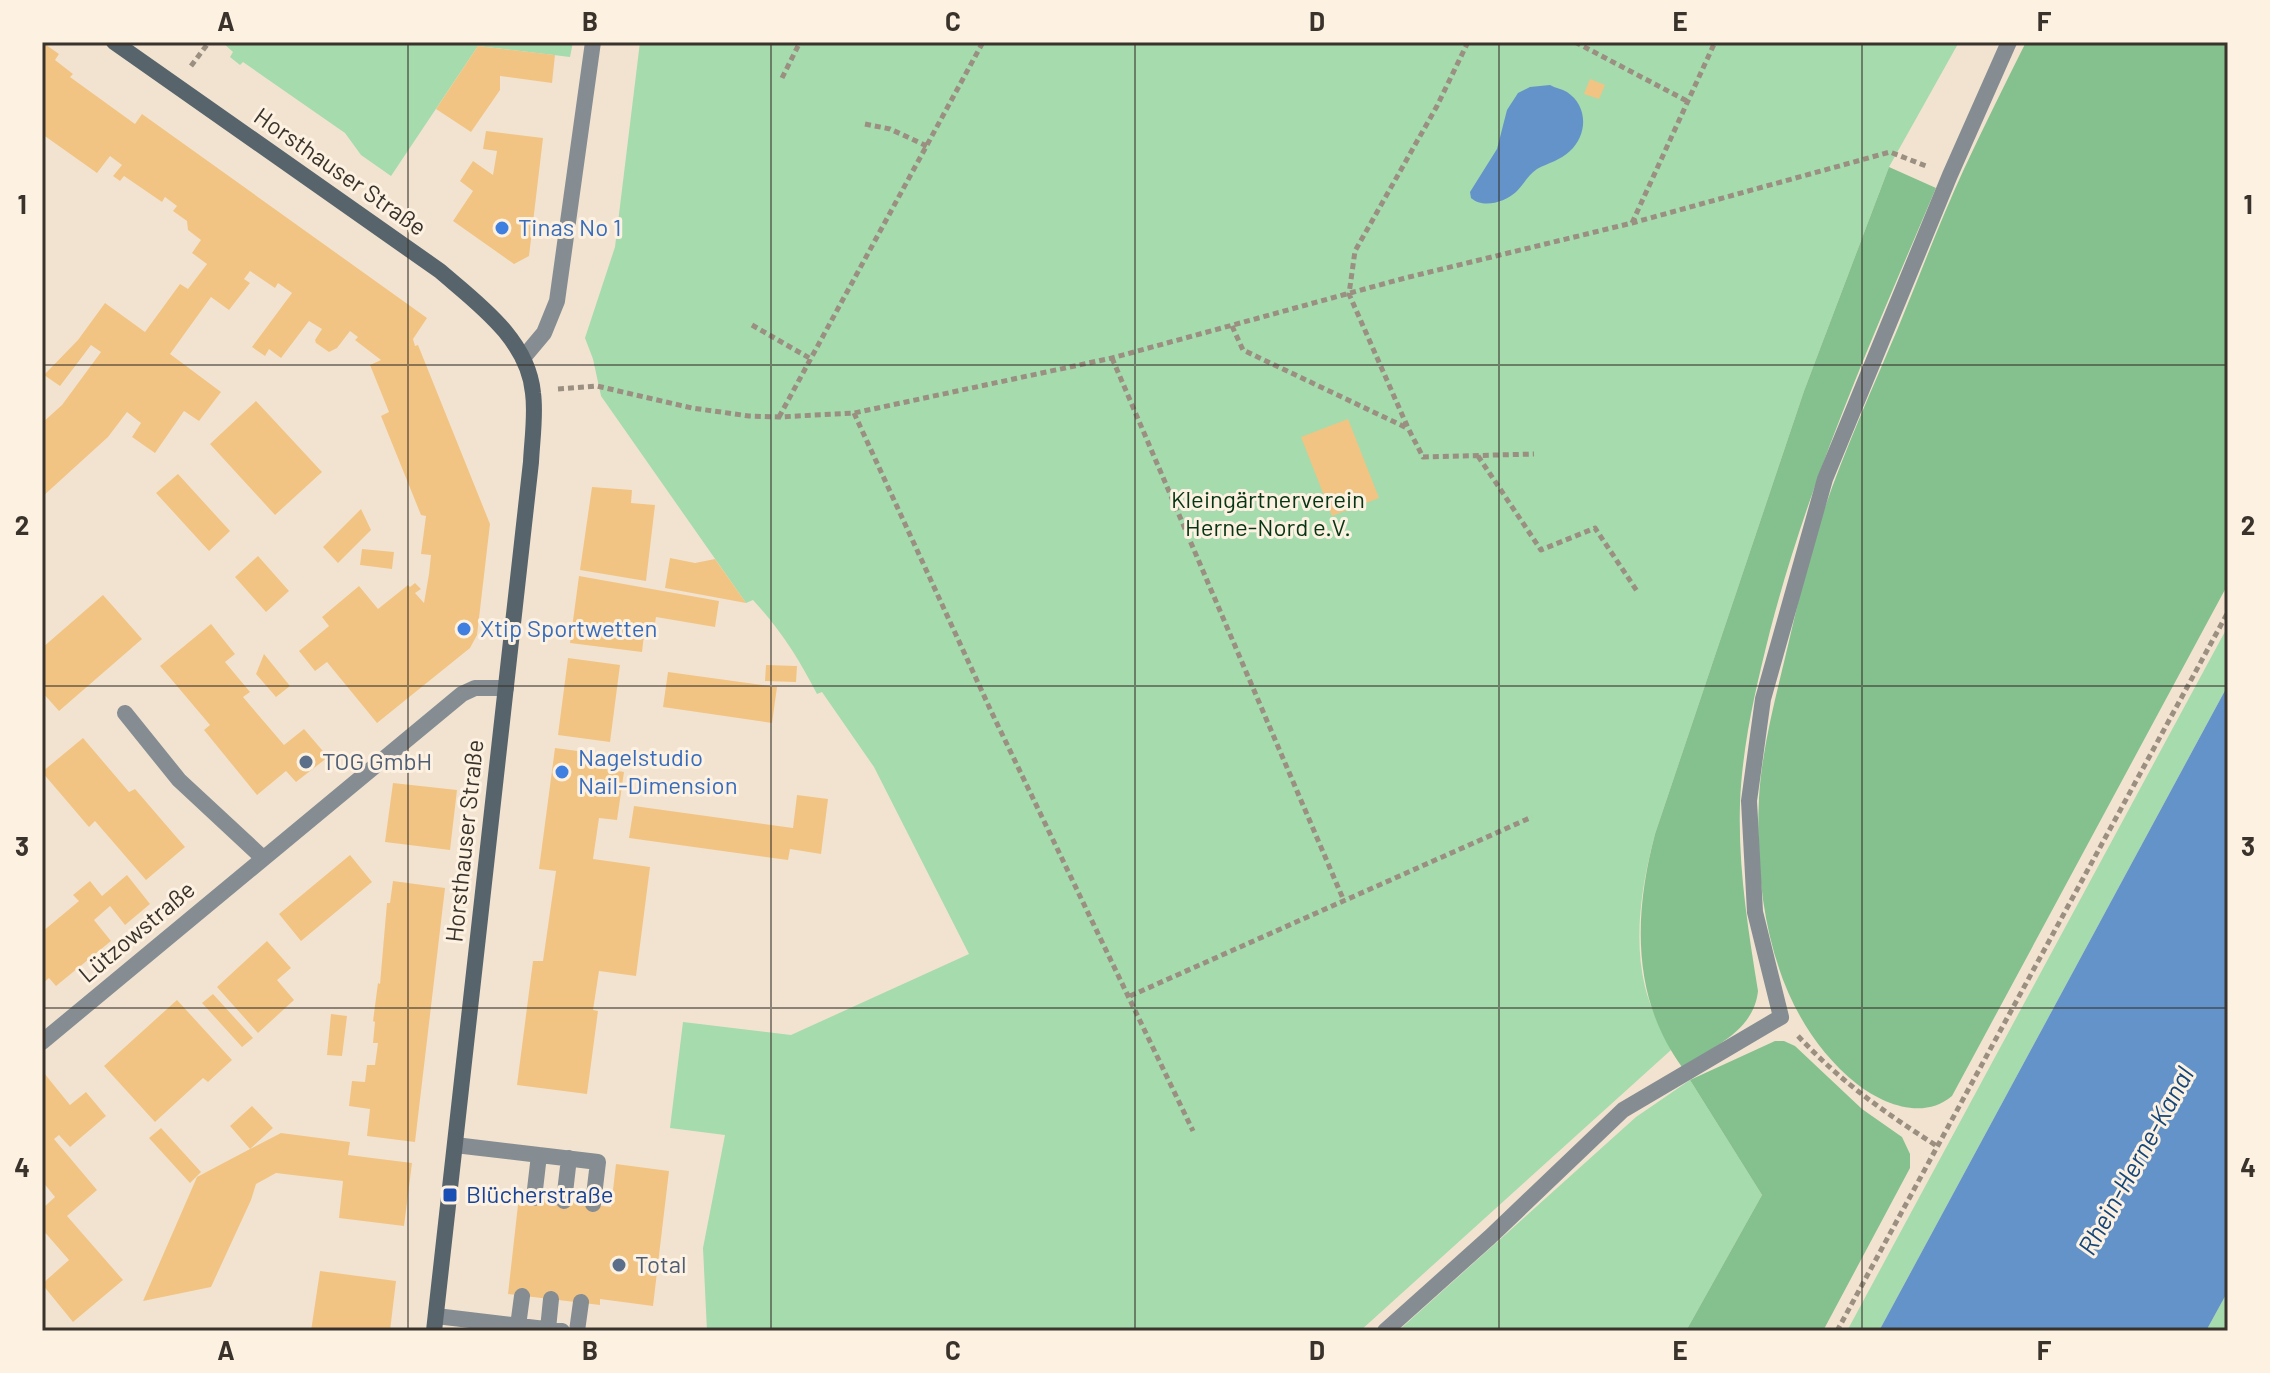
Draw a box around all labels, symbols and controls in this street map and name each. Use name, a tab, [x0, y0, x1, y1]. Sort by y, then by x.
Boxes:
text: A	[217, 5, 235, 36]
text: B	[582, 5, 598, 36]
text: C	[945, 5, 961, 36]
text: D	[1309, 5, 1325, 36]
text: E	[1672, 5, 1688, 36]
text: F	[2037, 5, 2052, 36]
street label: Horsthauser Straße	[249, 101, 433, 241]
text: 1	[17, 188, 27, 219]
text: 1	[2243, 188, 2253, 219]
place label: Tinas No 1	[518, 212, 622, 241]
marker: Tinas No 1	[493, 219, 511, 237]
park label: Kleingärtnerverein Herne-Nord e.V.	[1171, 484, 1365, 541]
text: 2	[15, 509, 29, 540]
text: 2	[2241, 509, 2255, 540]
place label: Xtip Sportwetten	[480, 613, 657, 642]
marker: Xtip Sportwetten	[455, 620, 473, 638]
street label: Horsthauser Straße	[438, 738, 489, 944]
place label: Nagelstudio Nail-Dimension	[578, 742, 738, 799]
place label: TOG GmbH	[322, 746, 432, 775]
marker: TOG GmbH	[297, 753, 315, 771]
marker: Nagelstudio Nail-Dimension	[553, 763, 571, 781]
text: 3	[15, 830, 29, 861]
text: 3	[2241, 830, 2255, 861]
street label: Lützowstraße	[72, 874, 200, 988]
water label: Rhein-Herne-Kanal	[2070, 1061, 2199, 1260]
text: 4	[14, 1151, 30, 1182]
text: 4	[2240, 1151, 2256, 1182]
place label: Blücherstraße	[466, 1179, 614, 1208]
marker: Blücherstraße	[441, 1186, 459, 1204]
place label: Total	[635, 1249, 686, 1278]
marker: Total	[610, 1256, 628, 1274]
text: A	[217, 1334, 235, 1365]
text: B	[582, 1334, 598, 1365]
text: C	[945, 1334, 961, 1365]
text: D	[1309, 1334, 1325, 1365]
text: E	[1672, 1334, 1688, 1365]
text: F	[2037, 1334, 2052, 1365]

